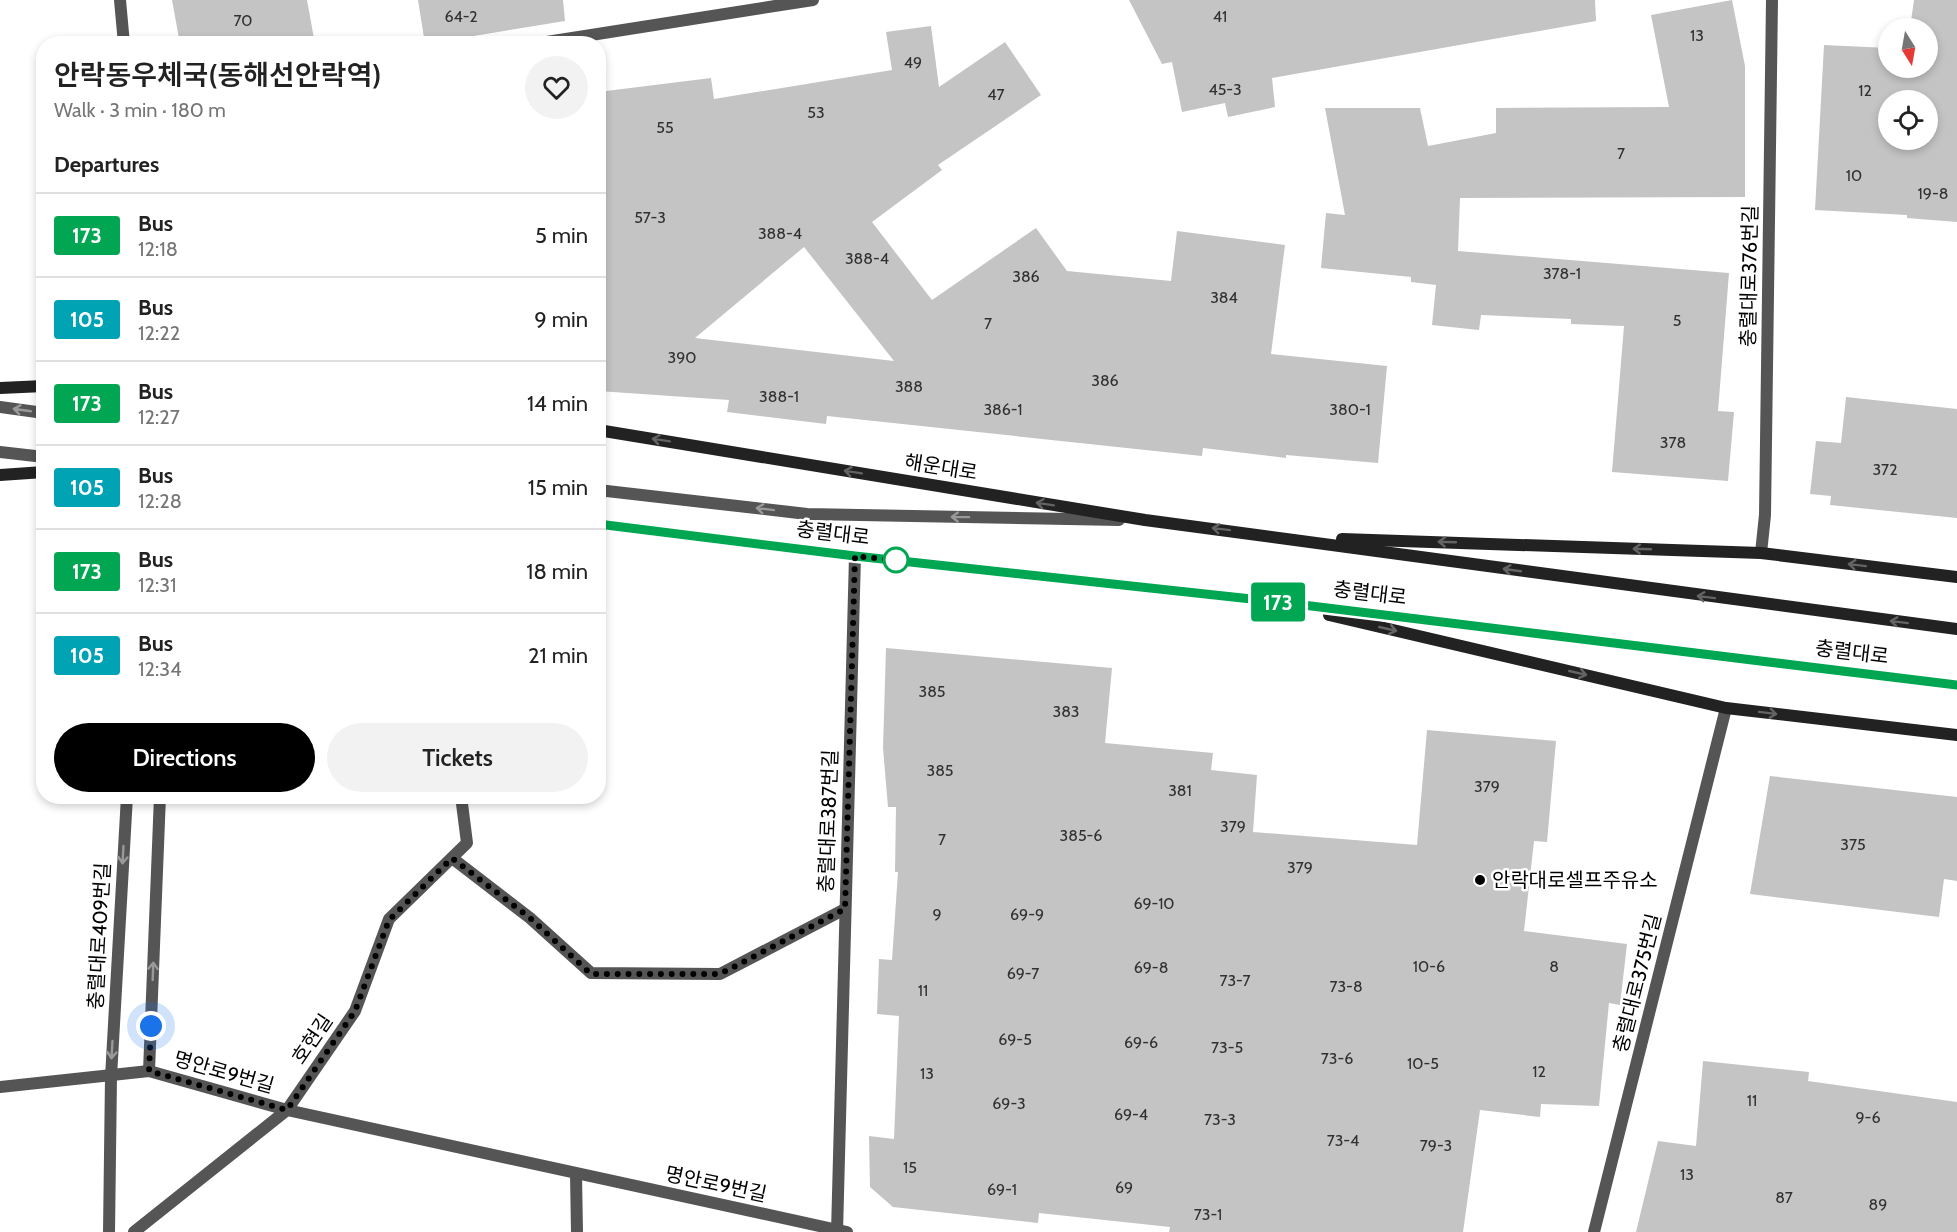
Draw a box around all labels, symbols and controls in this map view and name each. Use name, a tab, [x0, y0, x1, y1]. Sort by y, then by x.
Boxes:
house number: 64-2	[444, 7, 478, 26]
house number: 41	[1213, 7, 1227, 26]
house number: 70	[233, 11, 253, 30]
north arrow	[1878, 18, 1938, 78]
map controls	[1878, 18, 1938, 150]
house number: 13	[1690, 26, 1704, 45]
house number: 49	[904, 53, 922, 72]
button: heart	[525, 56, 588, 119]
text: 안락동우체국(동해선안락역)	[54, 58, 381, 92]
house number: 45-3	[1208, 80, 1242, 99]
house number: 12	[1858, 81, 1872, 100]
house number: 47	[987, 85, 1005, 104]
button: locate	[1878, 90, 1938, 150]
text: Walk · 3 min · 180 m	[54, 98, 226, 122]
house number: 53	[807, 103, 825, 122]
house number: 55	[656, 118, 674, 137]
house number: 7	[1617, 144, 1625, 163]
text: Departures	[54, 151, 159, 178]
house number: 10	[1846, 166, 1862, 185]
house number: 19-8	[1918, 184, 1948, 203]
street label: 충렬대로376번길	[1736, 205, 1762, 347]
house number: 57-3	[634, 208, 666, 227]
text: Bus	[138, 210, 173, 237]
text: 5 min	[535, 222, 588, 249]
text: 173	[72, 223, 102, 248]
house number: 388-4	[758, 224, 802, 243]
text: 12:18	[138, 237, 178, 261]
house number: 388-4	[845, 249, 889, 268]
house number: 378-1	[1543, 264, 1581, 283]
house number: 386	[1012, 267, 1040, 286]
house number: 384	[1210, 288, 1238, 307]
text: Bus	[138, 294, 173, 321]
text: 9 min	[534, 306, 588, 333]
text: 105	[70, 307, 104, 332]
house number: 5	[1673, 311, 1681, 330]
house number: 7	[984, 314, 992, 333]
text: 12:22	[138, 321, 180, 345]
house number: 390	[668, 348, 696, 367]
house number: 386	[1091, 371, 1119, 390]
house number: 388	[895, 377, 923, 396]
text: Bus	[138, 378, 173, 405]
house number: 388-1	[759, 387, 799, 406]
text: 14 min	[527, 390, 588, 417]
text: 173	[72, 391, 102, 416]
house number: 386-1	[983, 400, 1023, 419]
house number: 380-1	[1329, 400, 1371, 419]
one-way arrow	[12, 405, 32, 416]
text: 12:27	[138, 405, 180, 429]
house number: 378	[1660, 433, 1686, 452]
one-way arrow	[651, 434, 671, 445]
street label: 해운대로	[903, 449, 979, 485]
house number: 372	[1872, 460, 1898, 479]
text: Bus	[138, 462, 173, 489]
one-way arrow	[844, 466, 863, 477]
text: 15 min	[528, 474, 588, 501]
text: 105	[70, 475, 104, 500]
text: 12:28	[138, 489, 182, 513]
one-way arrow	[1036, 498, 1056, 509]
one-way arrow	[756, 503, 776, 514]
one-way arrow	[951, 511, 971, 522]
street label: 충렬대로	[795, 517, 871, 549]
one-way arrow	[1211, 524, 1231, 535]
one-way arrow	[1438, 537, 1458, 548]
one-way arrow	[1633, 543, 1653, 554]
text: Bus	[138, 546, 173, 573]
unlabelled marker	[883, 547, 909, 573]
text: 18 min	[526, 558, 588, 585]
text: 173	[72, 559, 102, 584]
one-way arrow	[1848, 559, 1868, 570]
one-way arrow	[1503, 564, 1523, 575]
text: 12:31	[138, 573, 177, 597]
street label: 충렬대로	[1332, 577, 1408, 609]
line badge: 173	[1244, 582, 1312, 622]
text: 173	[1263, 590, 1293, 615]
one-way arrow	[1696, 591, 1716, 602]
one-way arrow	[1890, 616, 1909, 627]
one-way arrow	[1378, 623, 1397, 635]
text: Bus	[138, 630, 173, 657]
street label: 충렬대로	[1814, 636, 1890, 668]
text: 21 min	[528, 642, 588, 669]
text: 105	[70, 643, 104, 668]
text: 12:34	[138, 657, 182, 681]
one-way arrow	[1567, 668, 1587, 679]
house number: 385	[918, 682, 946, 701]
house number: 383	[1052, 702, 1080, 721]
one-way arrow	[1758, 708, 1778, 719]
button: Directions	[54, 723, 315, 792]
button: Tickets	[327, 723, 588, 792]
street label: 충렬대로387번길	[814, 749, 842, 893]
house number: 385	[926, 761, 954, 780]
house number: 379	[1474, 777, 1500, 796]
house number: 381	[1168, 781, 1192, 800]
house number: 379	[1220, 817, 1246, 836]
house number: 385-6	[1060, 826, 1102, 845]
house number: 7	[938, 830, 946, 849]
house number: 375	[1840, 835, 1866, 854]
one-way arrow	[118, 844, 129, 864]
house number: 379	[1287, 858, 1313, 877]
street label: 충렬대로409번길	[83, 862, 115, 1010]
place label: 안락대로셀프주유소	[1492, 868, 1658, 892]
marker: 안락대로셀프주유소	[1473, 873, 1487, 887]
house number: 69-10	[1133, 894, 1175, 913]
house number: 9	[932, 905, 942, 924]
house number: 69-9	[1010, 905, 1044, 924]
street label: 충렬대로375번길	[1608, 911, 1666, 1055]
house number: 10-6	[1413, 957, 1445, 976]
house number: 8	[1549, 957, 1559, 976]
house number: 69-8	[1134, 958, 1168, 977]
one-way arrow	[147, 961, 158, 981]
house number: 69-7	[1007, 964, 1039, 983]
house number: 73-7	[1219, 971, 1251, 990]
house number: 73-8	[1329, 977, 1363, 996]
house number: 11	[918, 981, 928, 1000]
street label: 호현길	[287, 1009, 337, 1069]
your location	[136, 1011, 166, 1041]
house number: 69-5	[998, 1030, 1032, 1049]
house number: 69-6	[1124, 1033, 1158, 1052]
house number: 73-5	[1211, 1038, 1243, 1057]
one-way arrow	[107, 1039, 118, 1059]
street label: 명안로9번길	[171, 1046, 277, 1098]
house number: 73-6	[1321, 1049, 1353, 1068]
house number: 10-5	[1407, 1054, 1439, 1073]
house number: 12	[1532, 1062, 1546, 1081]
house number: 13	[920, 1064, 934, 1083]
house number: 11	[1747, 1091, 1757, 1110]
house number: 69-3	[992, 1094, 1026, 1113]
house number: 69-4	[1114, 1105, 1148, 1124]
house number: 9-6	[1856, 1108, 1880, 1127]
house number: 73-3	[1204, 1110, 1236, 1129]
house number: 73-4	[1327, 1131, 1359, 1150]
house number: 79-3	[1420, 1136, 1452, 1155]
house number: 15	[903, 1158, 917, 1177]
street label: 명안로9번길	[663, 1162, 769, 1206]
house number: 13	[1680, 1165, 1694, 1184]
house number: 69	[1115, 1178, 1133, 1197]
house number: 69-1	[987, 1180, 1017, 1199]
house number: 87	[1775, 1188, 1793, 1207]
house number: 89	[1869, 1195, 1887, 1214]
house number: 73-1	[1194, 1205, 1222, 1224]

